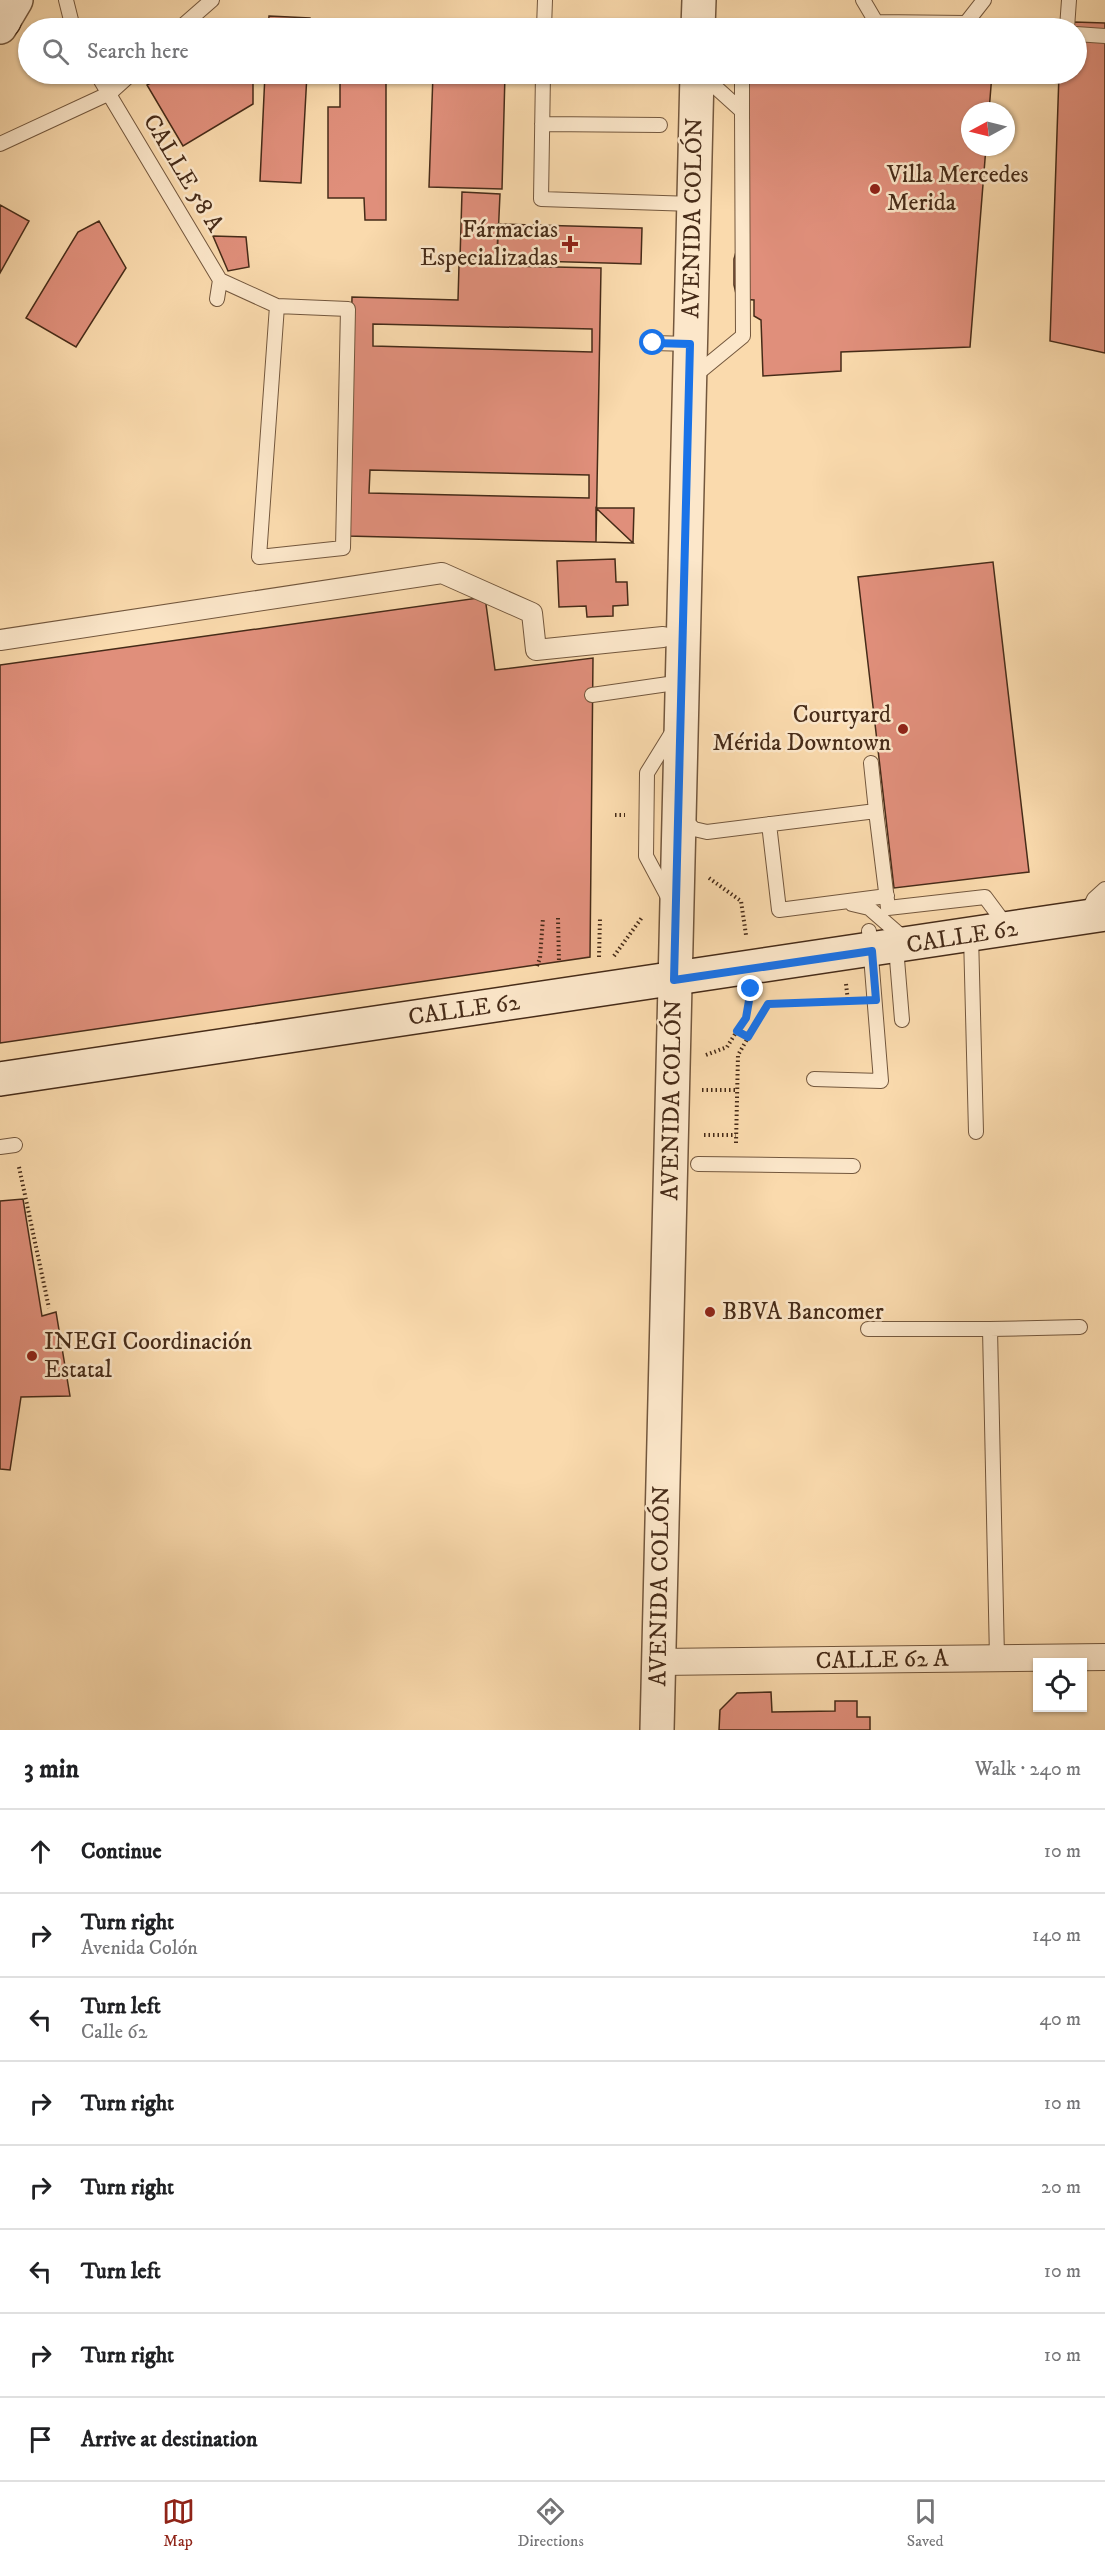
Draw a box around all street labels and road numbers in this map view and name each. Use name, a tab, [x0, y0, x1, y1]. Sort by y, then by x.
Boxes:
street label: CALLE 58 A	[136, 109, 230, 238]
street label: AVENIDA COLÓN	[675, 117, 710, 319]
street label: CALLE 62	[904, 913, 1020, 961]
street label: CALLE 62	[406, 987, 522, 1033]
street label: AVENIDA COLÓN	[654, 999, 689, 1201]
street label: AVENIDA COLÓN	[642, 1485, 677, 1687]
street label: CALLE 62 A	[815, 1644, 949, 1676]

